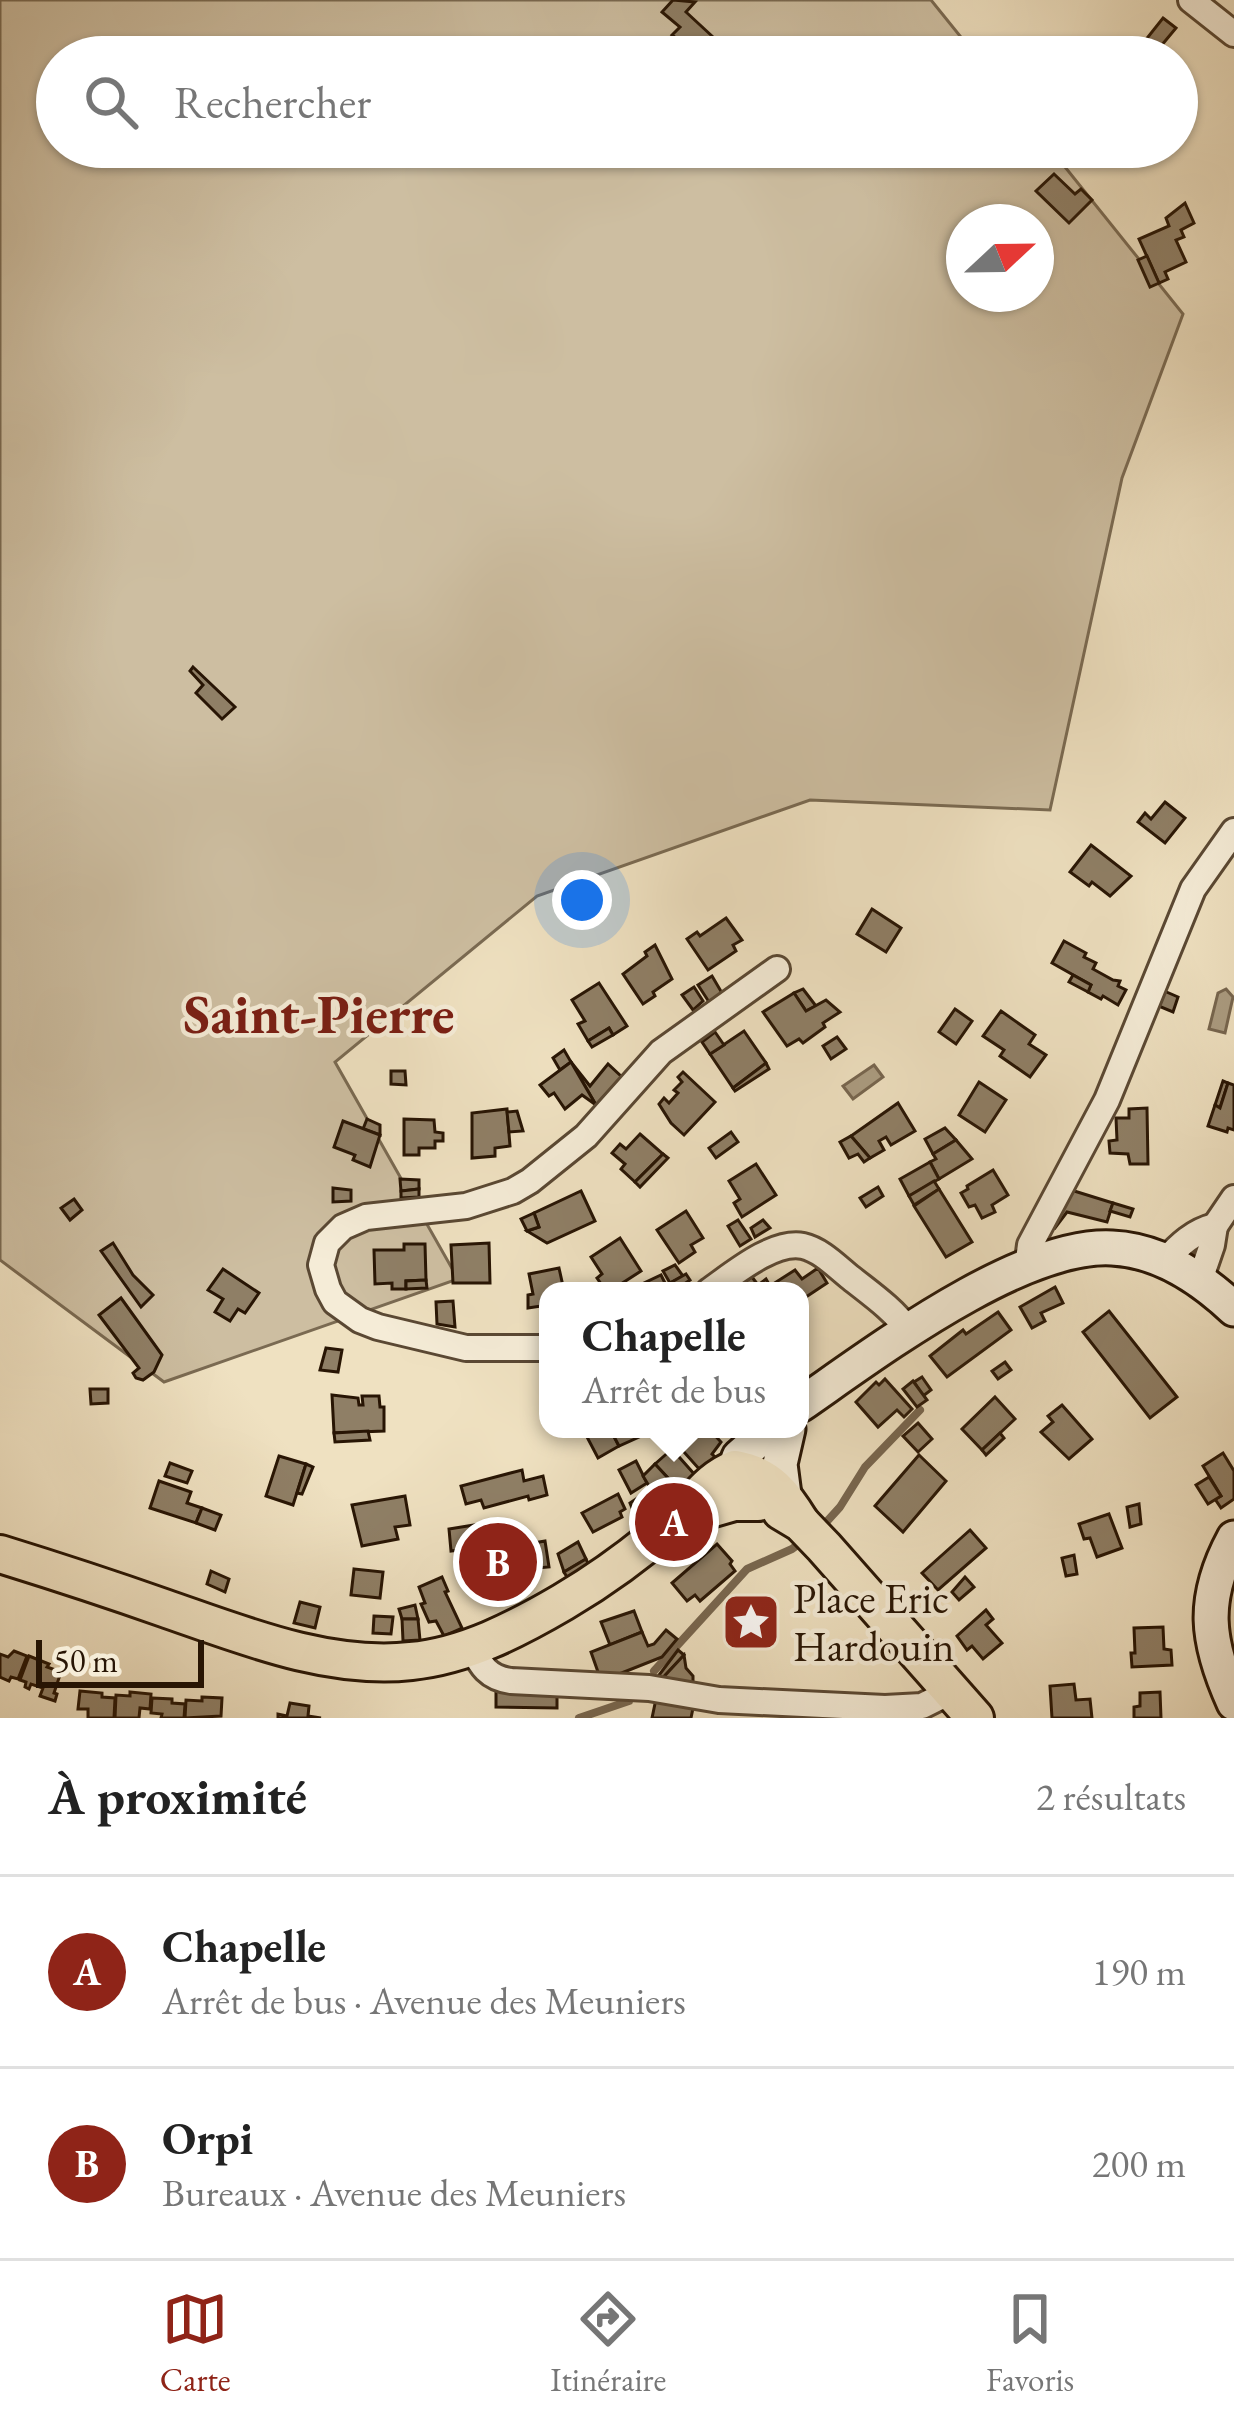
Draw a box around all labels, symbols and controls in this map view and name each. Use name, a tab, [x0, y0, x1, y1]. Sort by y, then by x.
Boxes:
search box	[36, 36, 1198, 168]
icon: search	[78, 69, 144, 135]
text: Rechercher	[174, 73, 371, 131]
north arrow	[946, 204, 1054, 312]
your location	[552, 870, 612, 930]
district label: Saint-Pierre	[183, 979, 455, 1049]
popup	[539, 1282, 809, 1438]
text: Chapelle	[582, 1306, 746, 1364]
text: Arrêt de bus	[582, 1364, 766, 1415]
pin: A	[635, 1477, 713, 1567]
pin: B	[459, 1517, 537, 1607]
place label: Place Eric Hardouin	[793, 1571, 954, 1674]
place icon: Place Eric Hardouin	[720, 1591, 782, 1653]
scale bar	[36, 1634, 204, 1687]
text: 50 m	[54, 1639, 118, 1682]
text: À proximité	[48, 1763, 307, 1829]
text: 2 résultats	[1036, 1771, 1186, 1822]
text: Chapelle	[162, 1917, 326, 1975]
text: A	[73, 1946, 101, 1997]
text: 190 m	[1092, 1946, 1186, 1997]
text: Arrêt de bus · Avenue des Meuniers	[162, 1975, 686, 2026]
text: Orpi	[162, 2109, 253, 2167]
text: B	[75, 2138, 99, 2189]
text: 200 m	[1092, 2138, 1186, 2189]
text: Bureaux · Avenue des Meuniers	[162, 2167, 626, 2218]
tab: Carte	[160, 2286, 231, 2401]
tab: Itinéraire	[550, 2286, 666, 2401]
tab: Favoris	[986, 2286, 1074, 2401]

